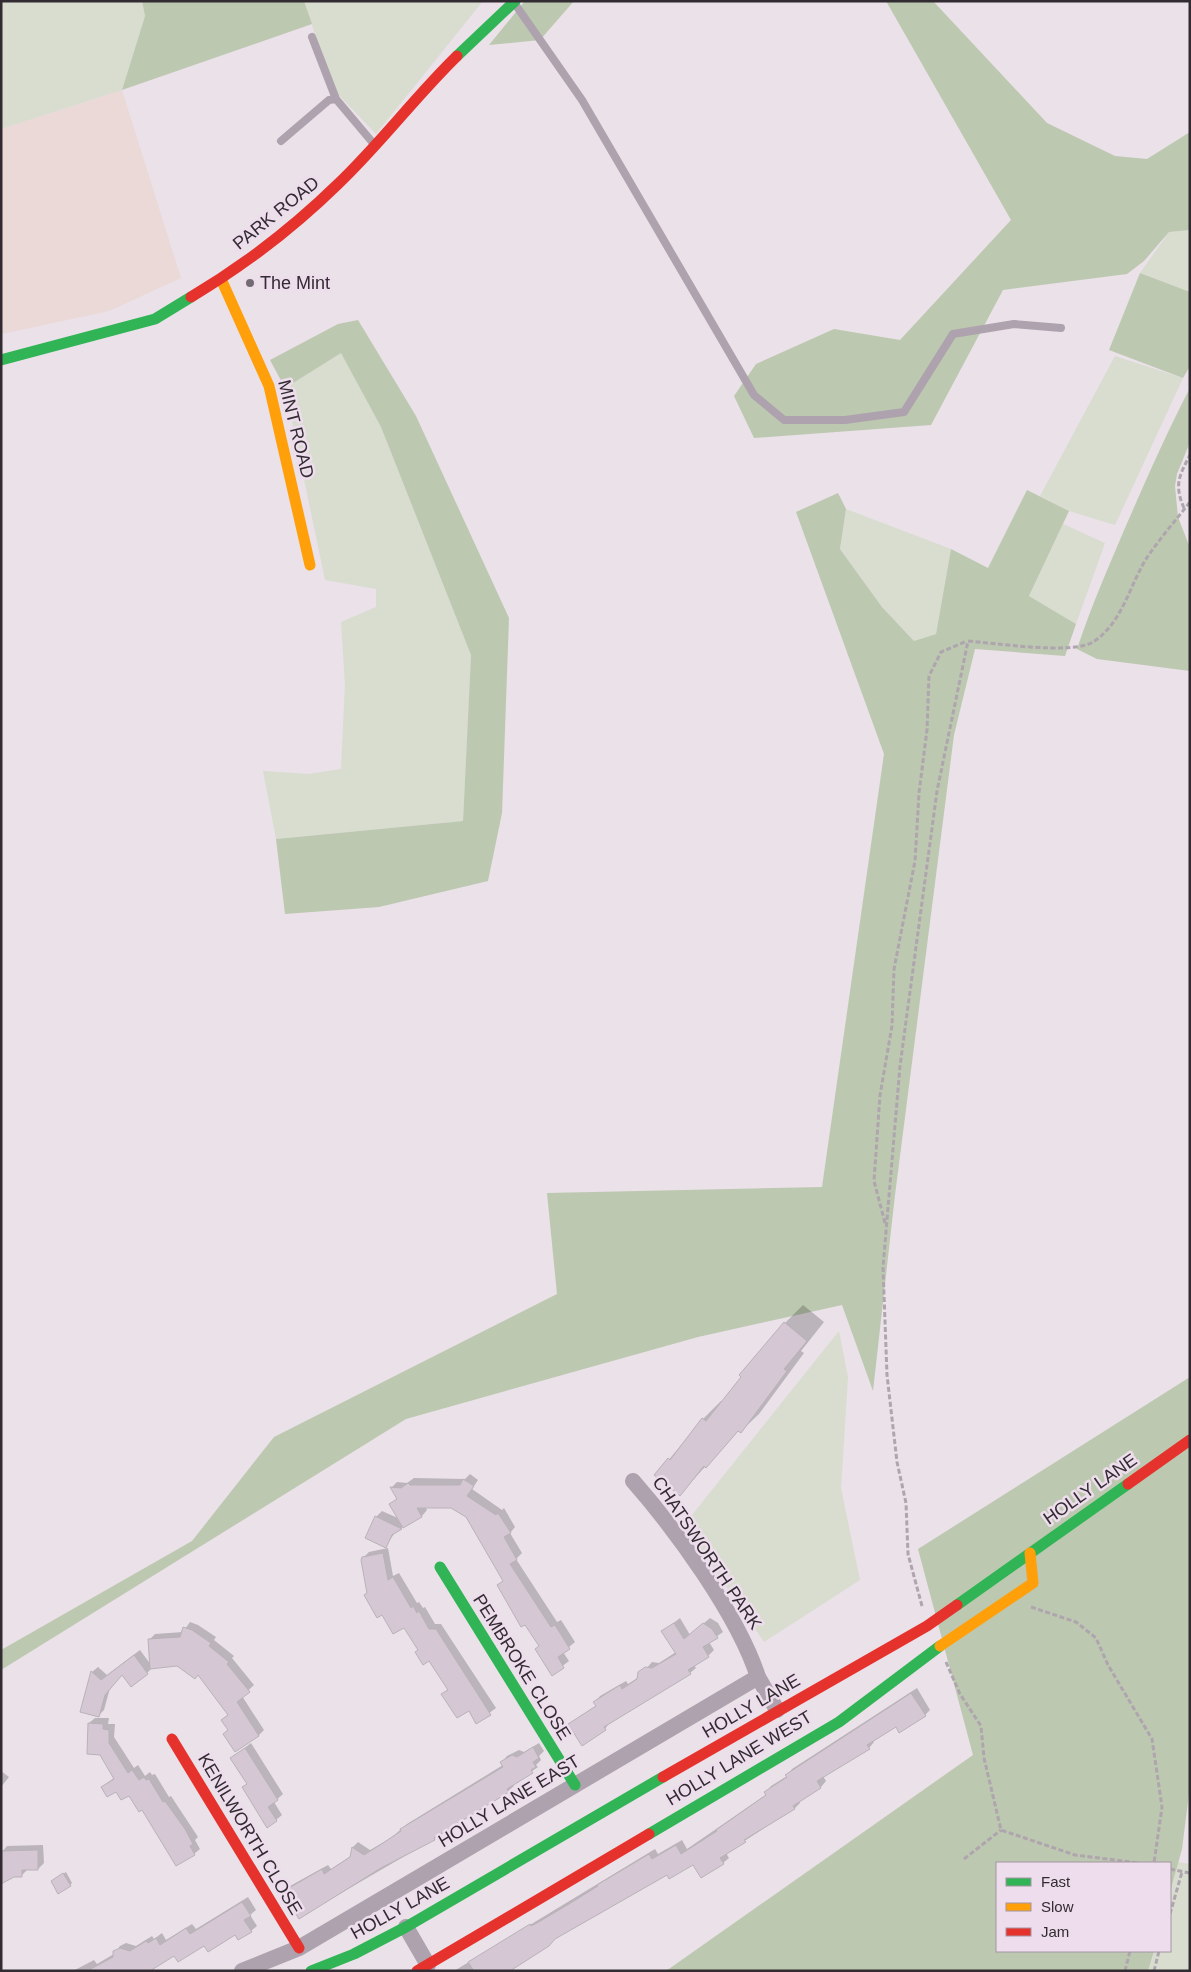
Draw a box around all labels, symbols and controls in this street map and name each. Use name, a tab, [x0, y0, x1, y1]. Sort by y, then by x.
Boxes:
street label: PARK ROAD	[229, 172, 323, 254]
place label: The Mint	[260, 273, 330, 293]
marker: The Mint	[244, 277, 256, 289]
street label: MINT ROAD	[274, 378, 318, 480]
street label: HOLLY LANE	[1039, 1449, 1141, 1529]
street label: CHATSWORTH PARK	[648, 1473, 766, 1633]
street label: PEMBROKE CLOSE	[469, 1590, 575, 1744]
street label: HOLLY LANE	[699, 1670, 803, 1742]
street label: HOLLY LANE WEST	[663, 1707, 815, 1809]
street label: KENILWORTH CLOSE	[194, 1750, 306, 1918]
street label: HOLLY LANE EAST	[435, 1751, 583, 1851]
legend	[996, 1862, 1171, 1952]
street label: HOLLY LANE	[347, 1873, 453, 1943]
text: Fast	[1041, 1873, 1071, 1890]
text: Slow	[1041, 1898, 1074, 1915]
text: Jam	[1041, 1923, 1069, 1940]

